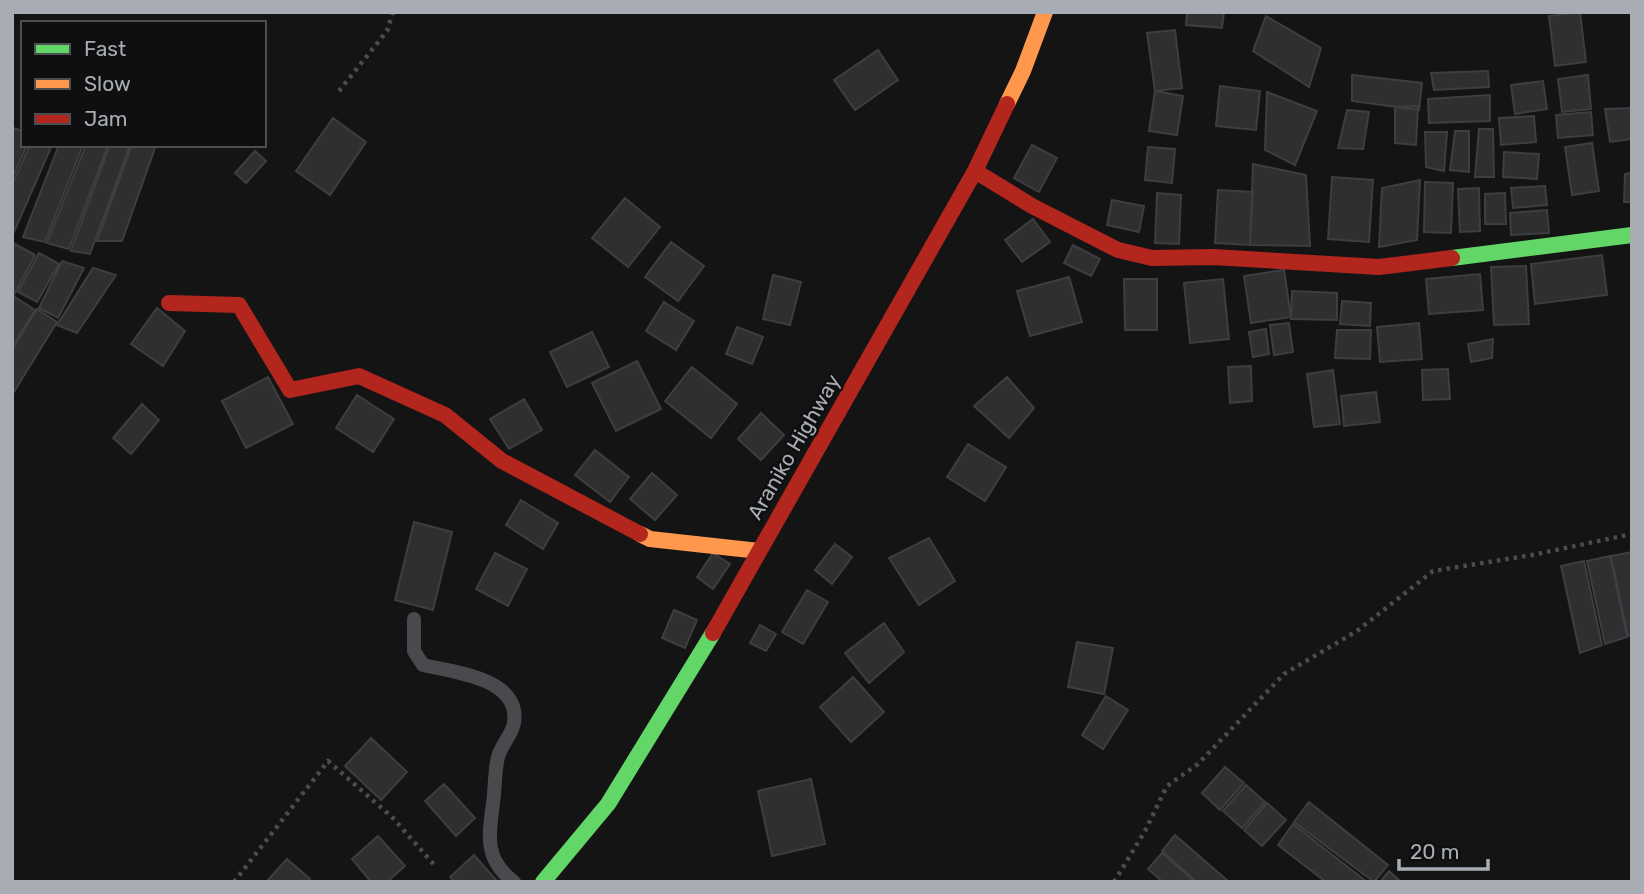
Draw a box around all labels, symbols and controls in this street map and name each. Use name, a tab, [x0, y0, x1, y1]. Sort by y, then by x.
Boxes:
legend	[21, 21, 266, 147]
text: Fast	[84, 36, 126, 61]
text: Slow	[84, 71, 131, 96]
text: Jam	[84, 106, 128, 131]
street label: Araniko Highway	[742, 369, 845, 524]
scale bar	[1399, 828, 1488, 872]
text: 20 m	[1410, 839, 1459, 864]

